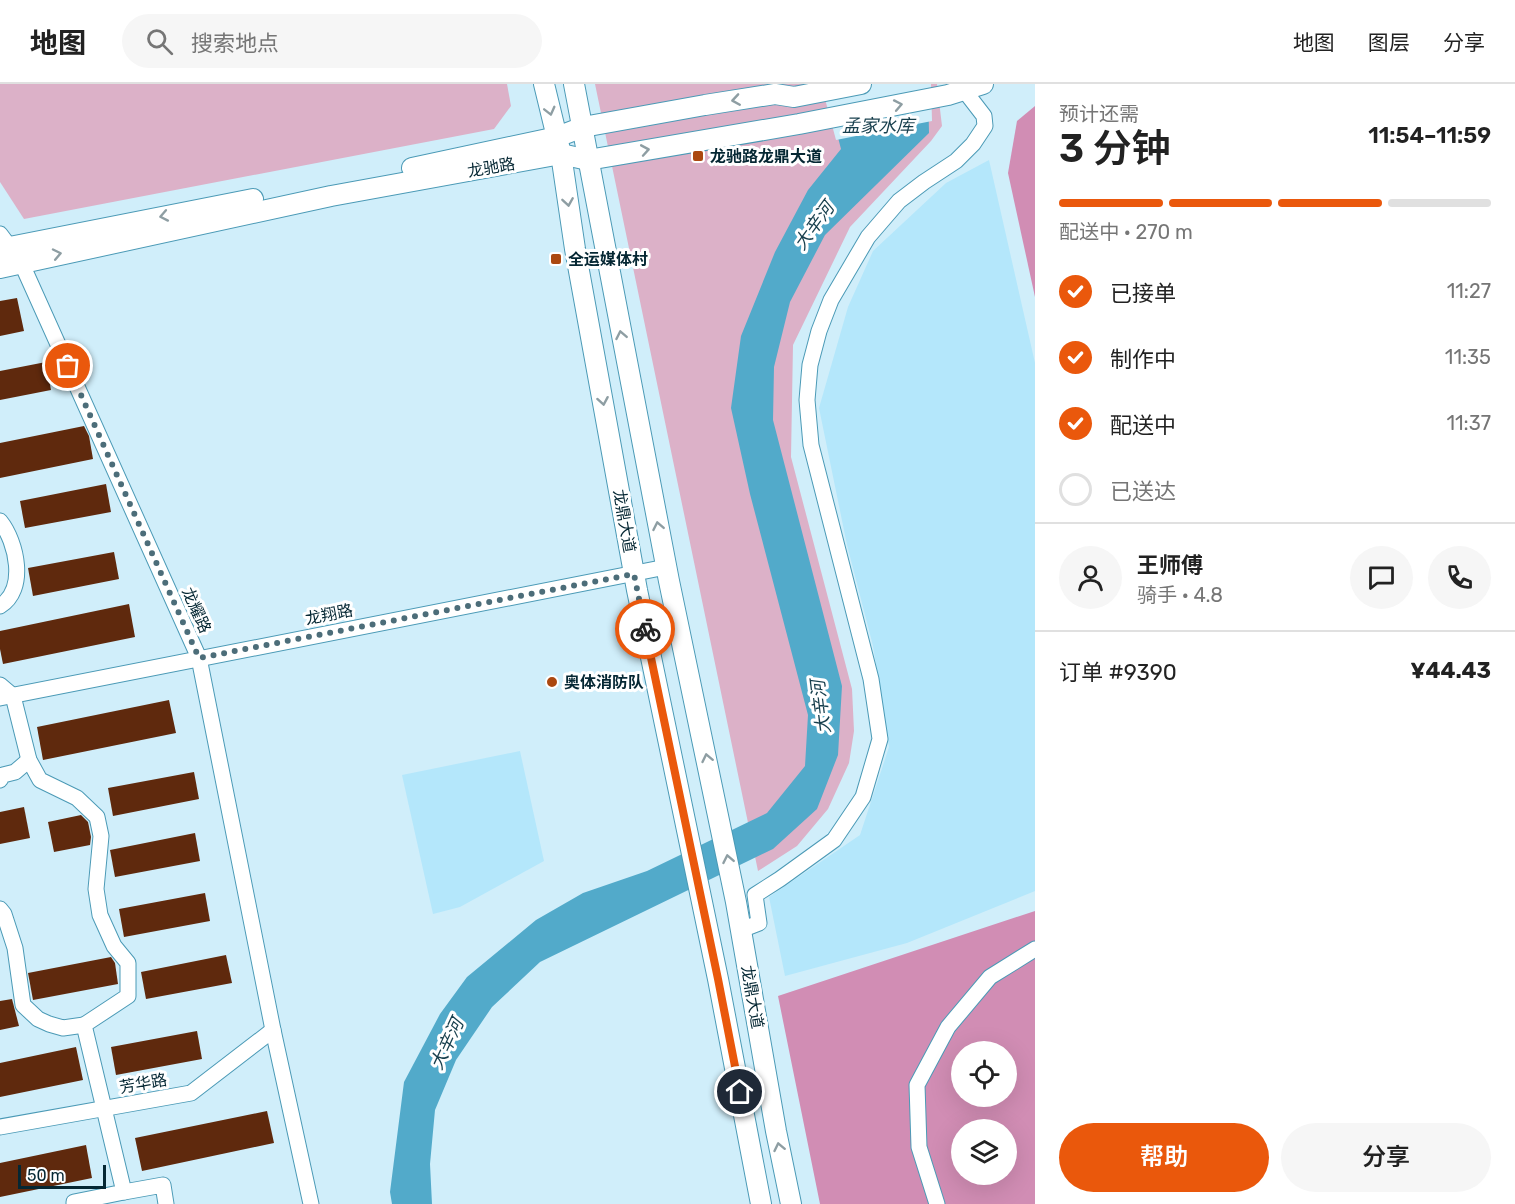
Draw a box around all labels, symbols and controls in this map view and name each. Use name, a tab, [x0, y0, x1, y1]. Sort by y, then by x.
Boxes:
search box	[122, 14, 542, 68]
icon: search	[143, 25, 176, 58]
text: 地图	[30, 27, 86, 60]
text: 搜索地点	[191, 30, 279, 57]
text: 地图	[1293, 30, 1335, 55]
text: 图层	[1368, 30, 1410, 55]
text: 分享	[1443, 30, 1485, 55]
one-way arrow	[731, 94, 741, 106]
one-way arrow	[892, 99, 902, 112]
text: 预计还需	[1059, 102, 1139, 126]
one-way arrow	[543, 105, 556, 115]
water label: 孟家水库	[842, 115, 917, 137]
text: 11:54–11:59	[1368, 122, 1491, 149]
text: 3 分钟	[1059, 126, 1171, 172]
one-way arrow	[641, 145, 650, 157]
place label: 龙驰路龙鼎大道	[710, 147, 822, 166]
marker: 龙驰路龙鼎大道	[691, 149, 705, 163]
street label: 龙驰路	[466, 154, 516, 181]
water label: 大辛河	[789, 195, 841, 254]
one-way arrow	[561, 197, 573, 206]
one-way arrow	[160, 209, 170, 222]
text: 配送中 · 270 m	[1059, 220, 1193, 244]
one-way arrow	[52, 248, 62, 261]
place label: 全运媒体村	[568, 250, 648, 269]
marker: 全运媒体村	[549, 252, 563, 266]
icon: check	[1059, 275, 1092, 308]
text: 11:27	[1447, 279, 1491, 303]
text: 已接单	[1110, 280, 1176, 307]
one-way arrow	[615, 330, 628, 340]
pin	[42, 340, 93, 391]
icon: check	[1059, 341, 1092, 374]
text: 11:35	[1445, 345, 1491, 369]
text: 制作中	[1110, 346, 1176, 373]
icon: bag	[51, 349, 84, 382]
one-way arrow	[596, 396, 609, 406]
icon: check	[1059, 407, 1092, 440]
text: 11:37	[1446, 411, 1491, 435]
text: 配送中	[1110, 412, 1176, 439]
text: 已送达	[1110, 478, 1176, 505]
street label: 龙鼎大道	[610, 488, 639, 554]
one-way arrow	[652, 522, 665, 532]
button: person	[1059, 546, 1122, 609]
button: chat	[1350, 546, 1413, 609]
button: phone	[1428, 546, 1491, 609]
text: 王师傅	[1137, 552, 1203, 579]
text: 骑手 · 4.8	[1137, 583, 1223, 607]
street label: 龙耀路	[178, 584, 215, 636]
courier	[615, 599, 675, 659]
street label: 龙翔路	[304, 601, 354, 628]
icon: bike	[629, 613, 662, 646]
text: ¥44.43	[1410, 657, 1491, 684]
text: 订单 #9390	[1059, 659, 1177, 686]
place label: 奥体消防队	[564, 673, 644, 692]
marker: 奥体消防队	[545, 675, 559, 689]
water label: 大辛河	[806, 676, 835, 735]
one-way arrow	[701, 753, 714, 763]
one-way arrow	[722, 854, 735, 864]
street label: 龙鼎大道	[738, 964, 767, 1030]
water label: 大辛河	[426, 1012, 470, 1073]
map controls	[951, 1041, 1017, 1185]
button: locate	[951, 1041, 1017, 1107]
pin	[714, 1066, 765, 1117]
street label: 芳华路	[118, 1070, 168, 1097]
icon: home	[723, 1075, 756, 1108]
button: layers	[951, 1119, 1017, 1185]
button: 帮助	[1059, 1123, 1269, 1192]
button: 分享	[1281, 1123, 1491, 1192]
one-way arrow	[773, 1142, 786, 1152]
scale bar	[18, 1162, 106, 1190]
text: 50 m	[27, 1166, 65, 1185]

